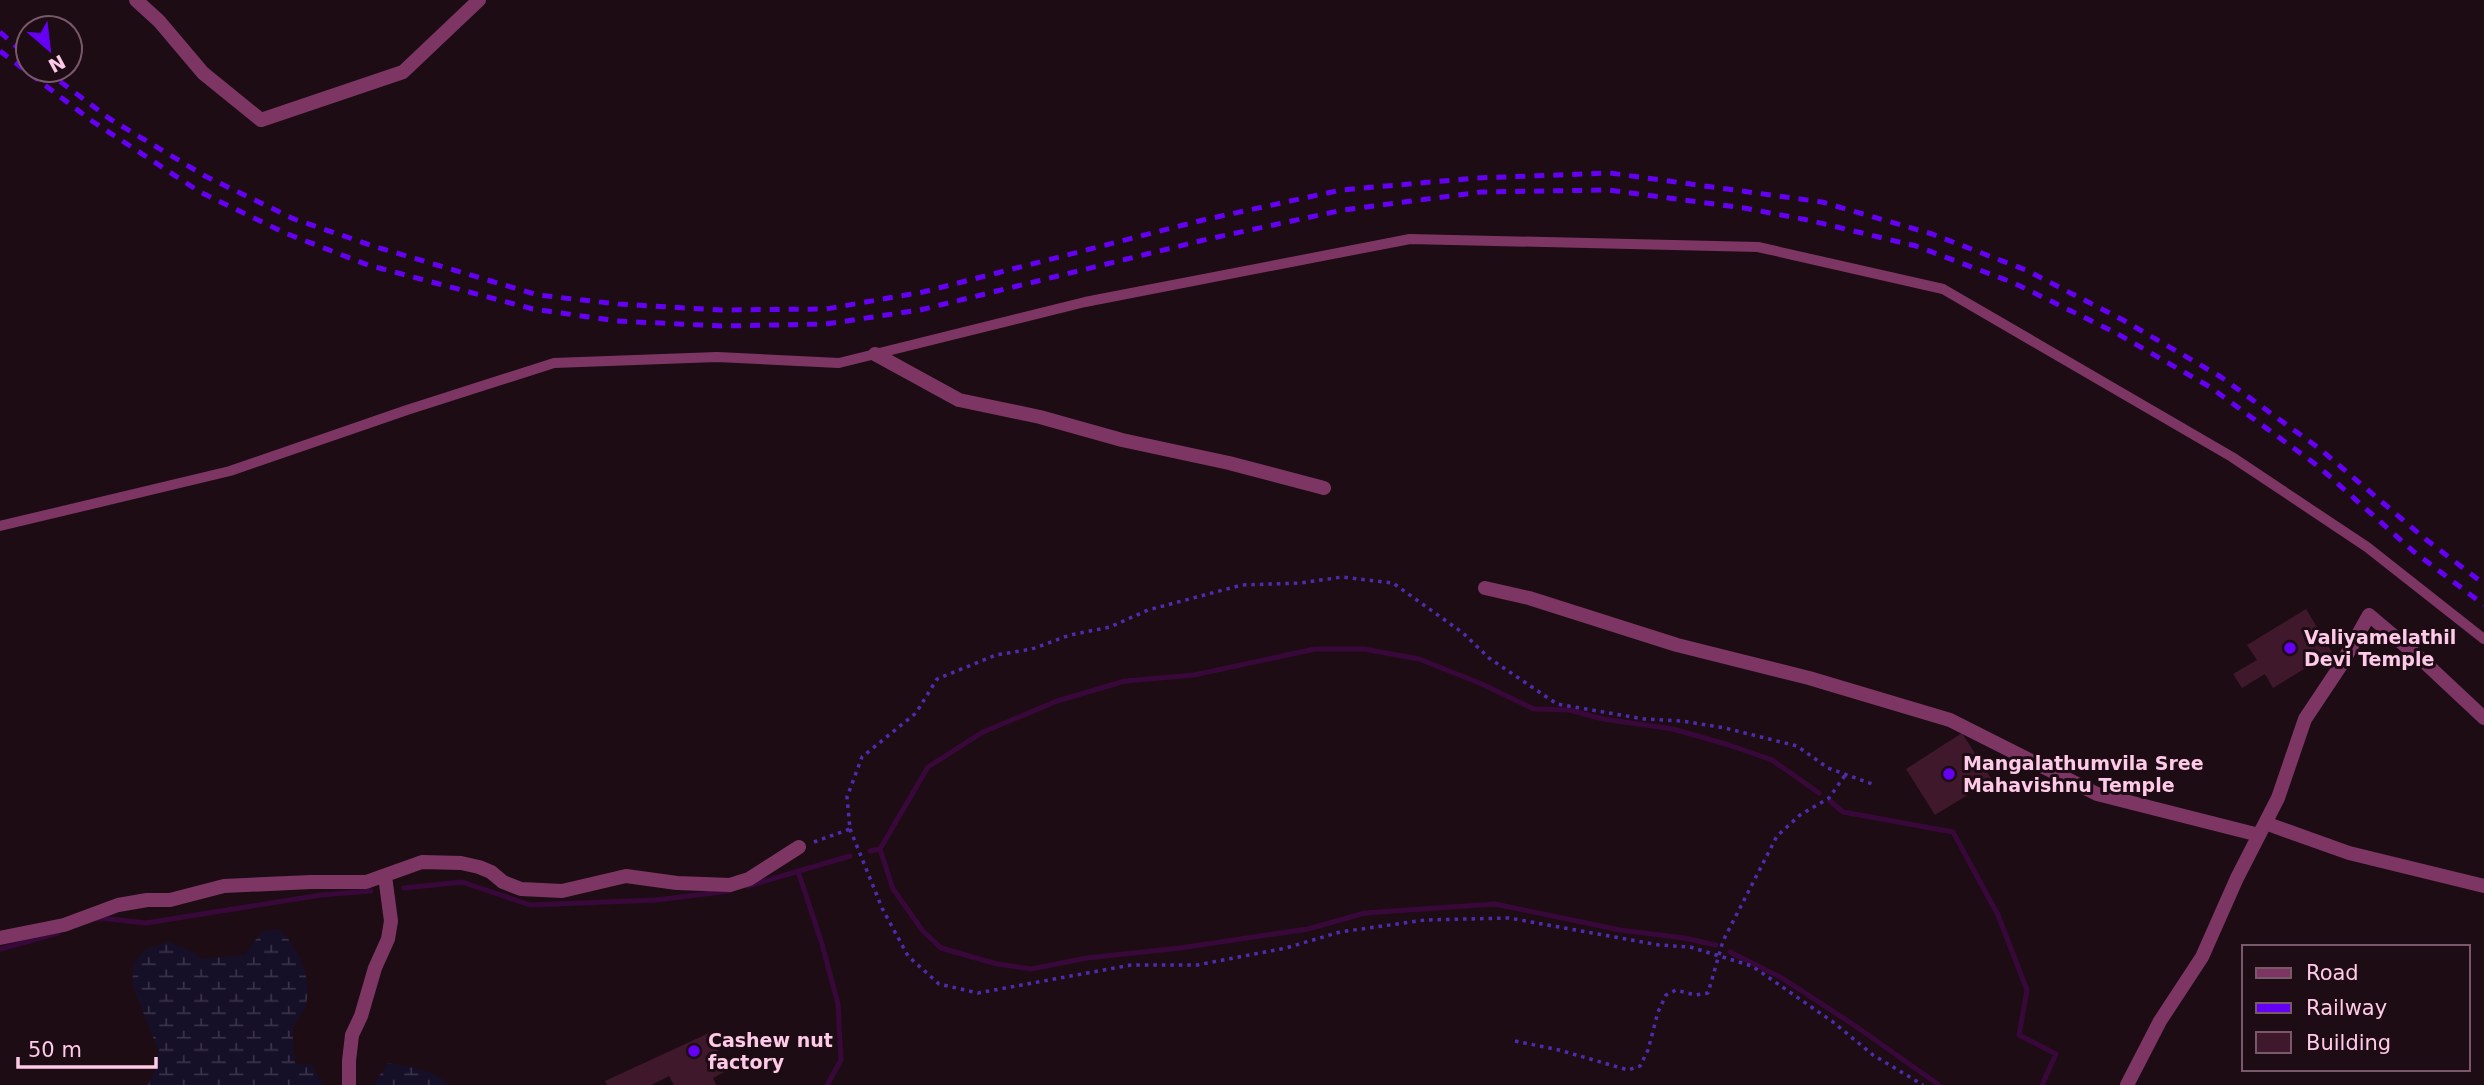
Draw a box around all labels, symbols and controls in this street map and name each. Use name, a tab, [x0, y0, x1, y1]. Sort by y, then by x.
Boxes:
north arrow	[14, 14, 84, 84]
text: N	[45, 51, 69, 77]
place label: Valiyamelathil Devi Temple	[2304, 626, 2456, 670]
marker: Valiyamelathil Devi Temple	[2282, 640, 2298, 656]
place label: Mangalathumvila Sree Mahavishnu Temple	[1963, 752, 2204, 796]
marker: Mangalathumvila Sree Mahavishnu Temple	[1941, 766, 1957, 782]
legend	[2242, 945, 2470, 1071]
text: Road	[2306, 961, 2359, 985]
text: Railway	[2306, 996, 2387, 1020]
scale bar	[18, 1026, 156, 1070]
place label: Cashew nut factory	[708, 1029, 833, 1073]
text: Building	[2306, 1031, 2391, 1055]
text: 50 m	[28, 1038, 82, 1062]
marker: Cashew nut factory	[686, 1043, 702, 1059]

